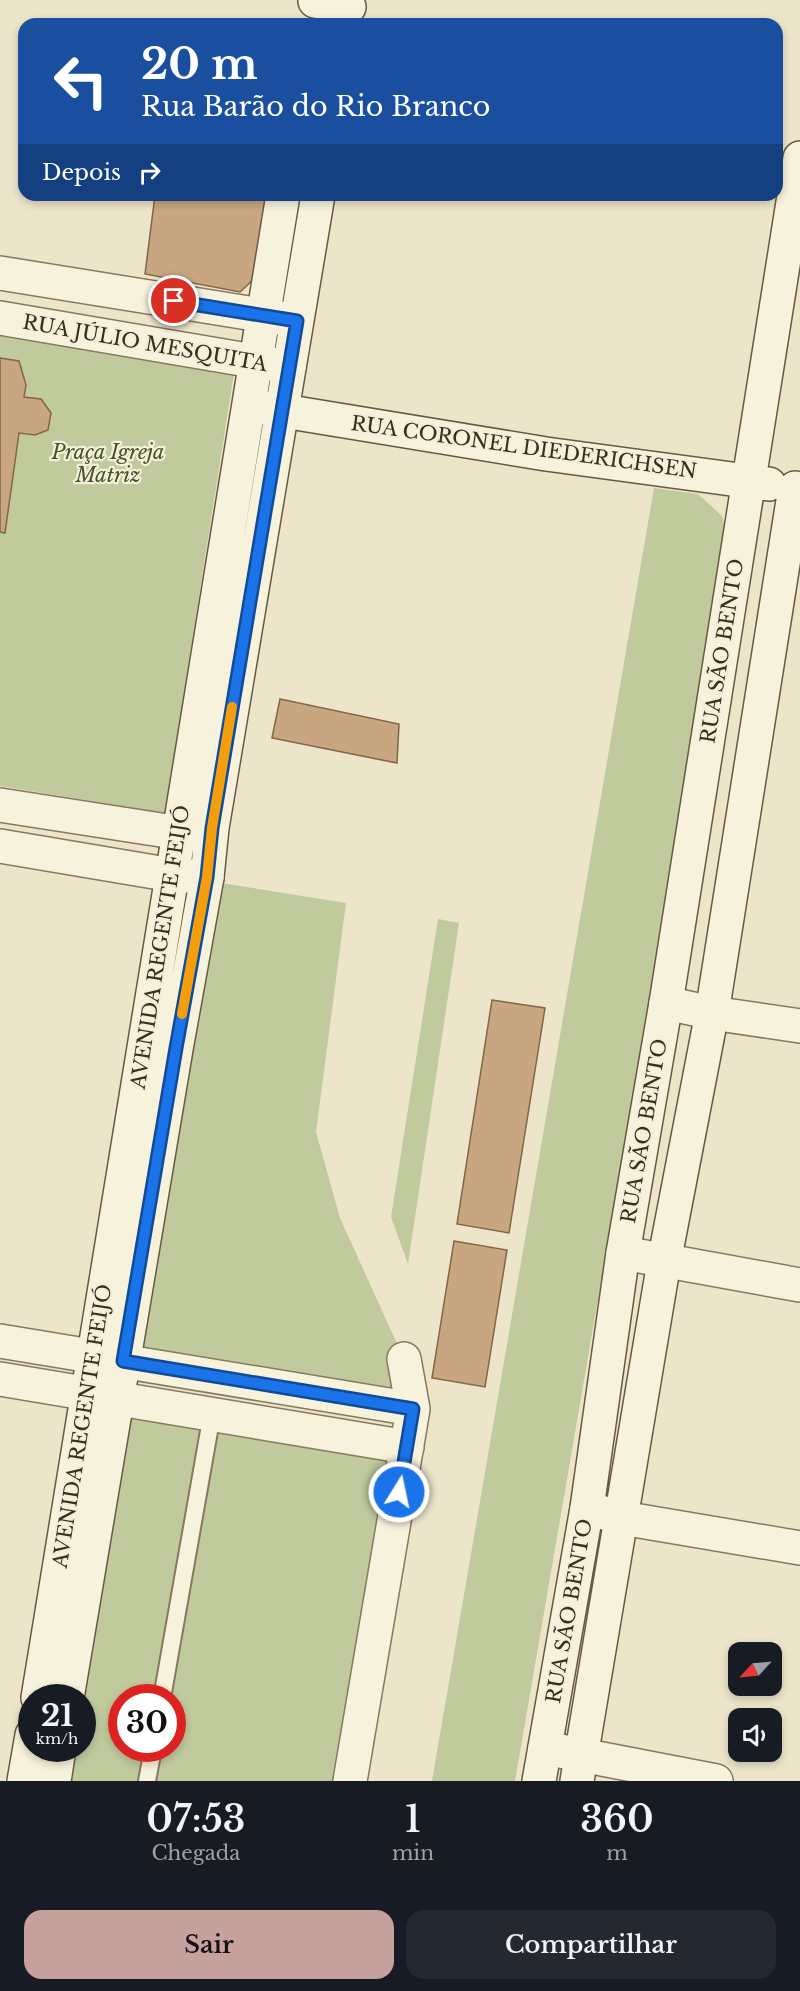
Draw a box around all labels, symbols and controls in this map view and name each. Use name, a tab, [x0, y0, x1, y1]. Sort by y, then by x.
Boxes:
text: 20 m	[141, 38, 258, 90]
icon: left	[42, 42, 120, 120]
text: Rua Barão do Rio Branco	[141, 90, 491, 123]
icon: right	[133, 156, 166, 189]
text: Depois	[42, 159, 121, 186]
pin	[148, 275, 199, 326]
icon: arrive	[157, 284, 190, 317]
street label: RUA JÚLIO MESQUITA	[21, 309, 270, 376]
street label: RUA CORONEL DIEDERICHSEN	[349, 411, 699, 483]
park label: Praça Igreja Matriz	[51, 440, 164, 487]
street label: RUA SÃO BENTO	[695, 557, 748, 745]
street label: AVENIDA REGENTE FEIJÓ	[125, 803, 194, 1092]
street label: RUA SÃO BENTO	[615, 1037, 672, 1225]
street label: AVENIDA REGENTE FEIJÓ	[47, 1282, 116, 1571]
position arrow	[367, 1460, 431, 1524]
street label: RUA SÃO BENTO	[540, 1517, 597, 1705]
north arrow	[728, 1642, 782, 1696]
map controls	[728, 1642, 782, 1762]
speed limit sign: 30	[108, 1684, 186, 1762]
text: 21	[41, 1697, 73, 1734]
button: sound	[728, 1708, 782, 1762]
text: km/h	[36, 1729, 78, 1748]
text: 07:53	[146, 1797, 246, 1842]
text: 1	[405, 1797, 421, 1842]
text: 360	[580, 1797, 654, 1842]
text: Chegada	[151, 1841, 240, 1865]
text: min	[392, 1841, 434, 1865]
text: m	[606, 1841, 628, 1865]
button: Sair	[24, 1910, 394, 1979]
button: Compartilhar	[406, 1910, 776, 1979]

